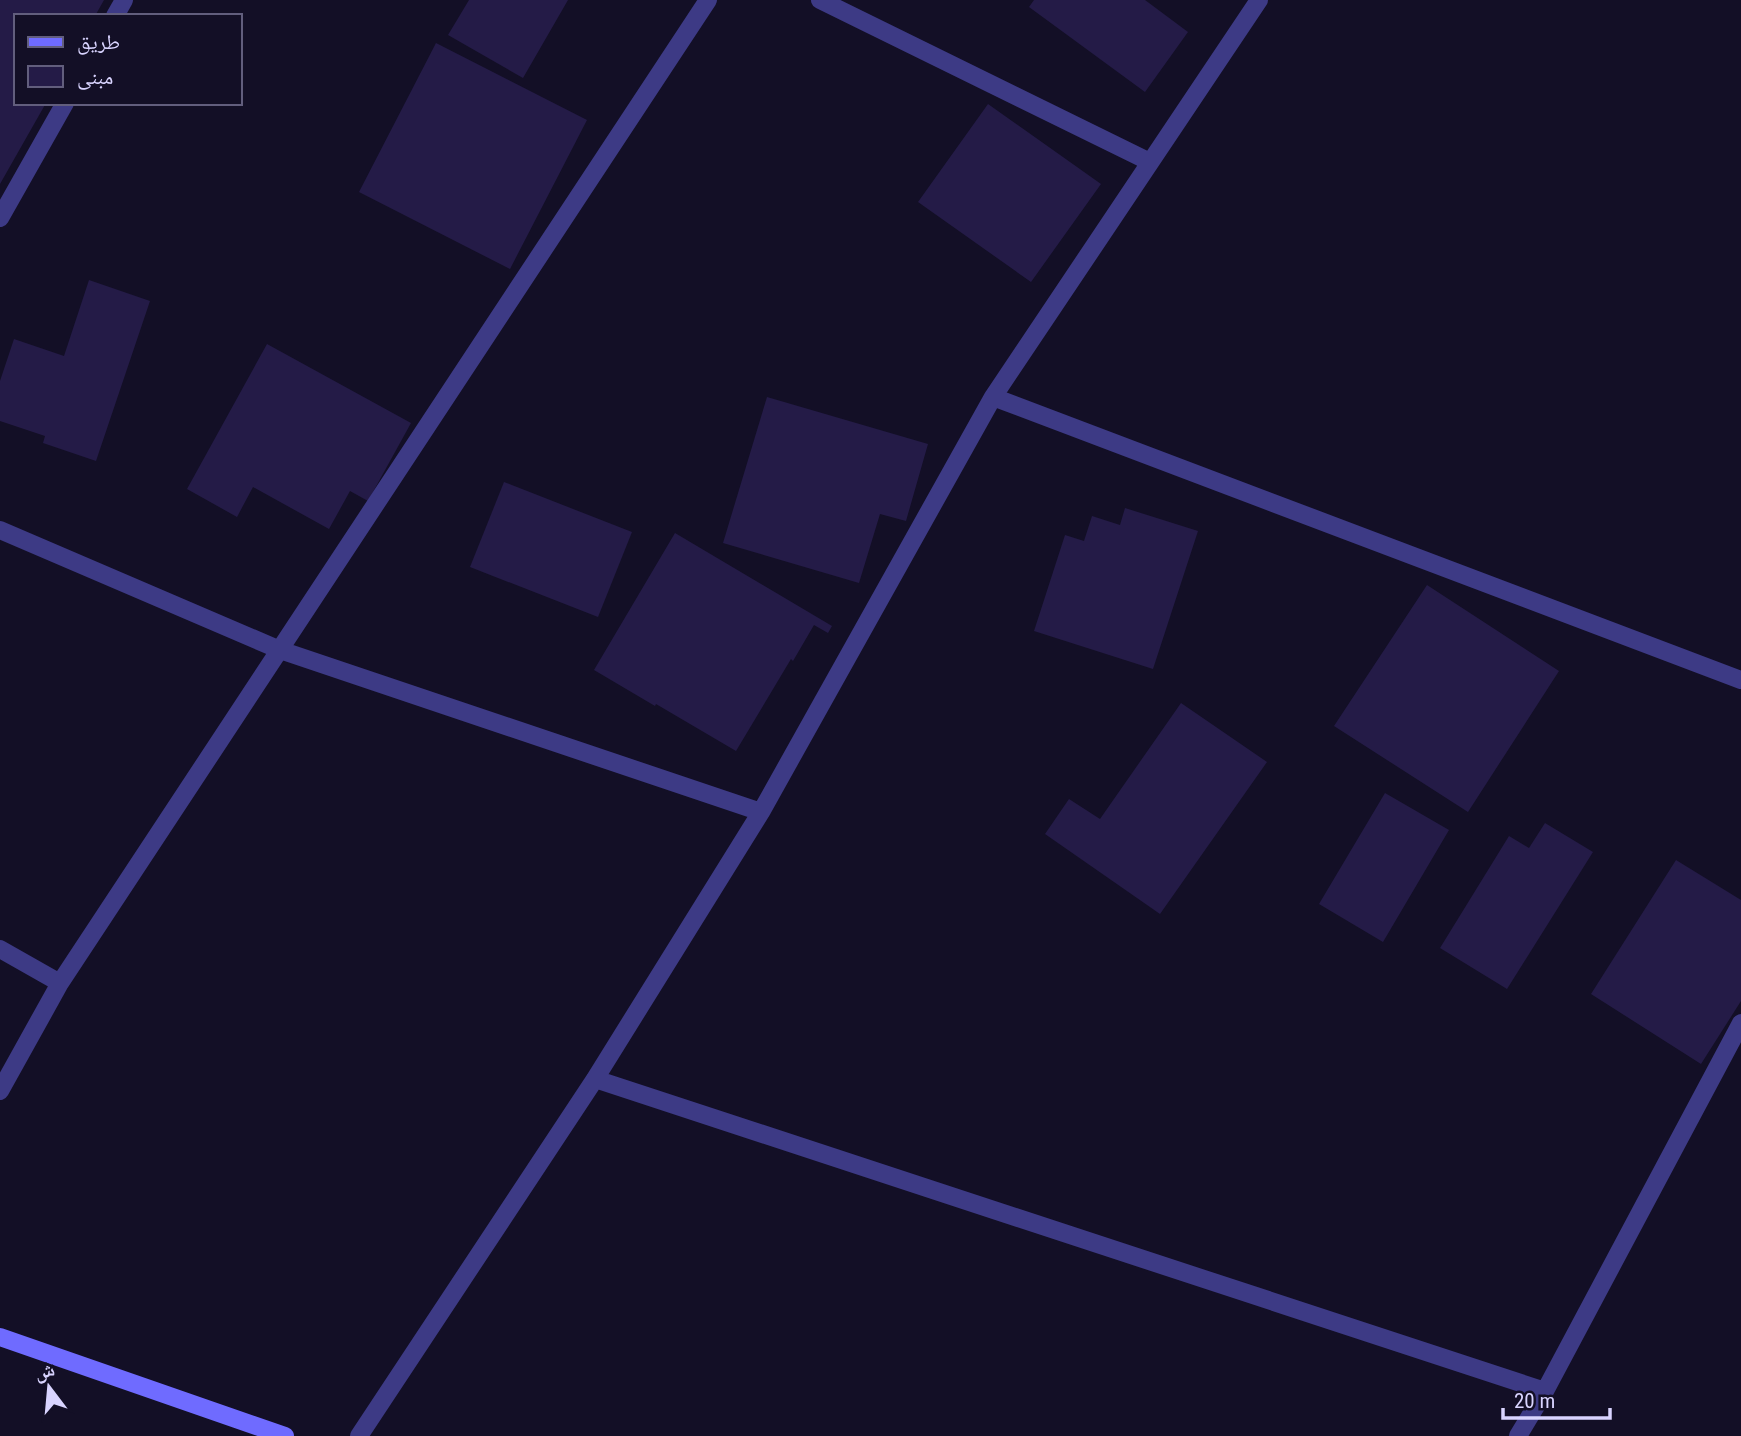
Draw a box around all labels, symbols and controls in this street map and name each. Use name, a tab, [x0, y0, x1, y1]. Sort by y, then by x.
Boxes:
legend	[14, 14, 242, 105]
text: طريق	[77, 30, 120, 55]
text: مبنى	[77, 65, 113, 90]
north arrow	[14, 1352, 84, 1422]
text: ش	[32, 1357, 57, 1385]
scale bar	[1503, 1376, 1610, 1420]
text: 20 m	[1514, 1389, 1555, 1413]

